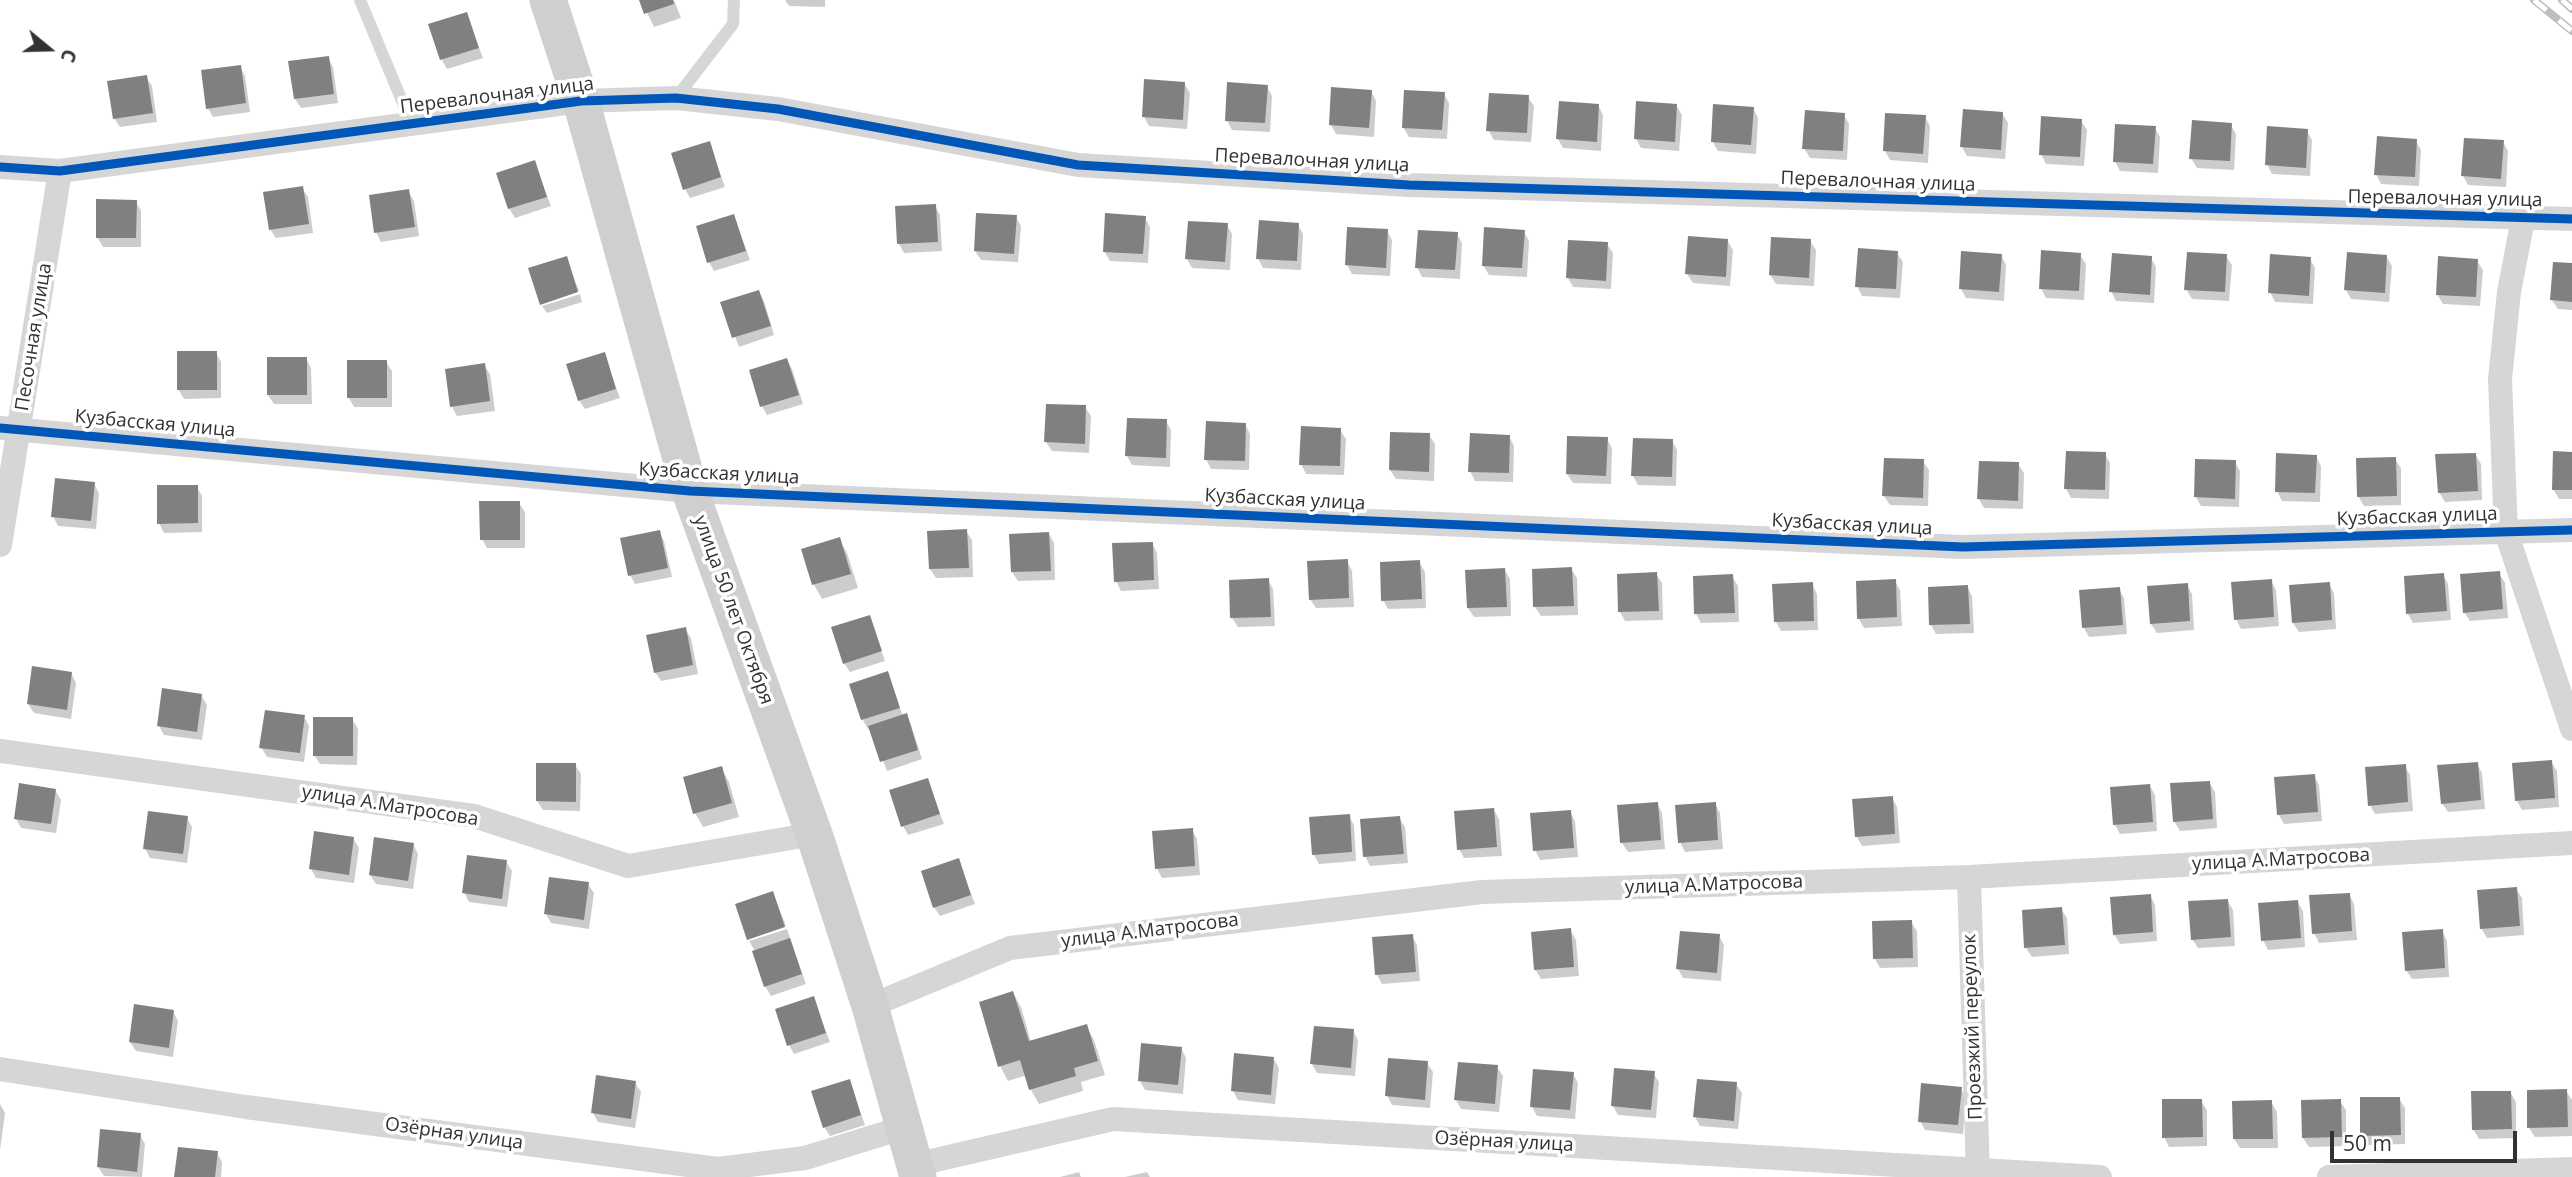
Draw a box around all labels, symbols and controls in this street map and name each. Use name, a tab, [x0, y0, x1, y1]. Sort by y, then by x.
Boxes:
north arrow	[14, 14, 84, 84]
text: С	[55, 46, 83, 66]
street label: Перевалочная улица	[399, 73, 595, 119]
street label: Перевалочная улица	[1214, 145, 1410, 177]
street label: Перевалочная улица	[1780, 167, 1976, 197]
street label: Перевалочная улица	[2347, 186, 2543, 212]
street label: Песочная улица	[11, 261, 57, 413]
street label: Кузбасская улица	[74, 406, 236, 442]
street label: Кузбасская улица	[638, 458, 800, 490]
street label: Кузбасская улица	[1204, 484, 1366, 516]
street label: Кузбасская улица	[2336, 503, 2498, 531]
street label: Кузбасская улица	[1771, 509, 1933, 541]
street label: улица 50 лет Октября	[688, 512, 778, 708]
street label: улица А.Матросова	[300, 781, 480, 831]
street label: улица А.Матросова	[2191, 844, 2371, 876]
street label: улица А.Матросова	[1624, 870, 1804, 900]
street label: улица А.Матросова	[1060, 909, 1240, 953]
street label: Проезжий переулок	[1958, 934, 1988, 1120]
street label: Озёрная улица	[383, 1113, 525, 1155]
scale bar	[2334, 1118, 2521, 1162]
street label: Озёрная улица	[1434, 1127, 1574, 1157]
text: 50 m	[2343, 1129, 2392, 1157]

